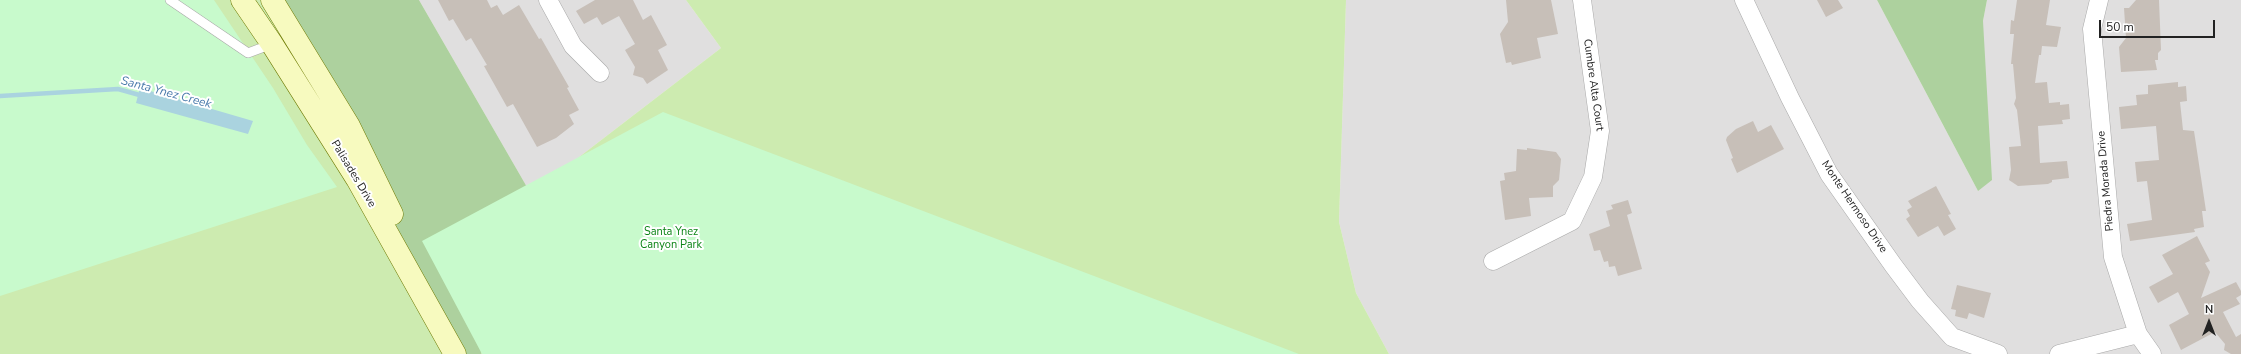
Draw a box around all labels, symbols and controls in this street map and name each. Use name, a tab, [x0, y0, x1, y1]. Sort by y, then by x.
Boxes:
scale bar	[2101, 12, 2217, 38]
text: 50 m	[2106, 19, 2134, 35]
street label: Cumbre Alta Court	[1580, 38, 1606, 132]
water label: Santa Ynez Creek	[119, 74, 213, 112]
street label: Piedra Morada Drive	[2095, 130, 2117, 232]
street label: Palisades Drive	[328, 138, 378, 210]
street label: Monte Hermoso Drive	[1818, 158, 1890, 256]
park label: Santa Ynez Canyon Park	[640, 225, 702, 251]
north arrow	[2189, 302, 2229, 342]
text: N	[2205, 302, 2213, 317]

